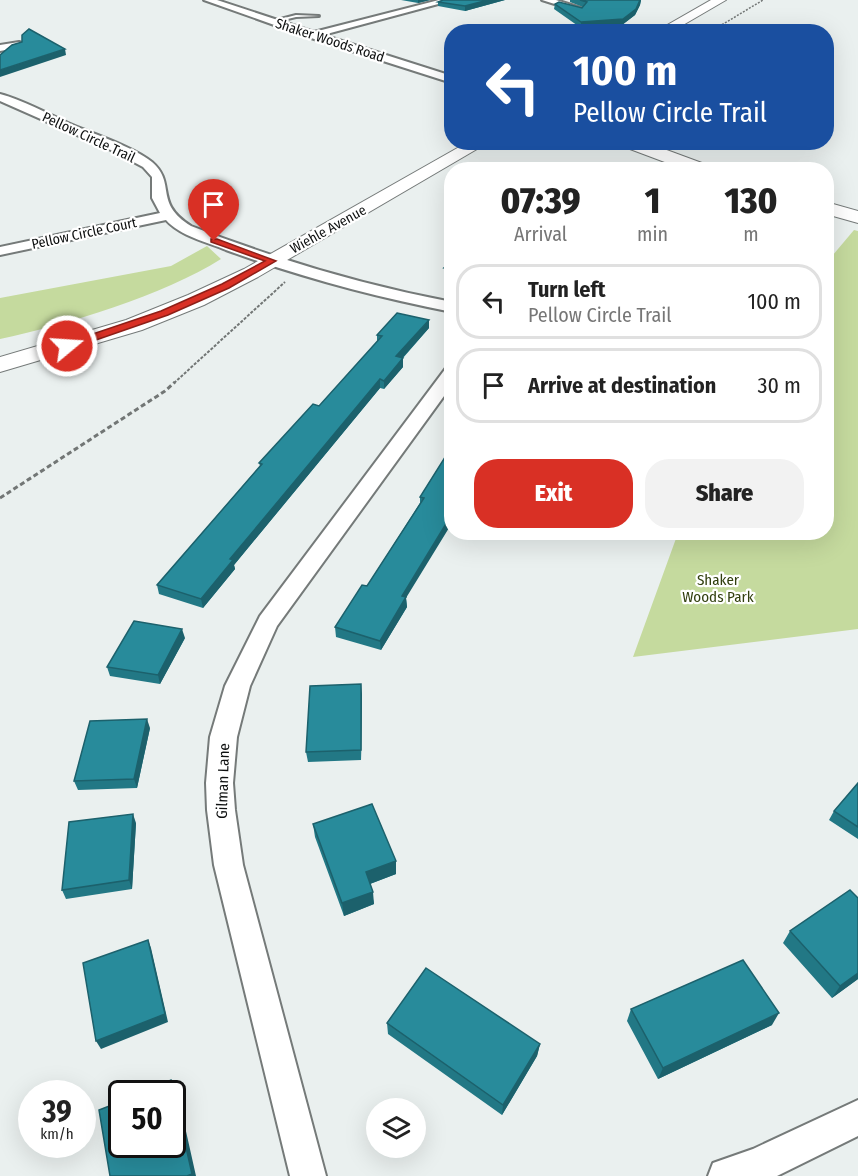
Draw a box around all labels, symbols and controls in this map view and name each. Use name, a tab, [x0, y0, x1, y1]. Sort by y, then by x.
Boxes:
street label: Shaker Woods Road	[273, 15, 386, 66]
text: 100 m	[573, 46, 677, 96]
icon: left	[474, 48, 552, 126]
text: Pellow Circle Trail	[573, 97, 767, 129]
street label: Pellow Circle Trail	[40, 109, 138, 167]
pin	[188, 179, 239, 241]
text: 07:39	[501, 179, 580, 223]
text: 1	[645, 179, 660, 223]
text: 130	[725, 179, 777, 223]
icon: arrive	[197, 188, 230, 221]
street label: Wiehle Avenue	[287, 202, 369, 257]
street label: Pellow Circle Court	[30, 214, 139, 253]
text: Arrival	[514, 222, 567, 246]
text: min	[637, 222, 668, 246]
text: m	[743, 222, 759, 246]
text: Turn left	[528, 276, 606, 303]
icon: left	[477, 285, 510, 318]
text: 100 m	[747, 288, 801, 315]
text: Pellow Circle Trail	[528, 303, 672, 327]
position arrow	[35, 314, 99, 378]
icon: arrive	[477, 369, 510, 402]
text: Arrive at destination	[528, 372, 716, 399]
text: 30 m	[758, 372, 801, 399]
button: Exit	[474, 459, 633, 528]
button: Share	[645, 459, 804, 528]
park label: Shaker Woods Park	[682, 571, 754, 606]
street label: Gilman Lane	[213, 743, 233, 819]
speed limit sign: 50	[108, 1080, 186, 1158]
text: 39	[42, 1094, 72, 1130]
map controls	[366, 1098, 426, 1158]
button: layers	[366, 1098, 426, 1158]
text: km/h	[40, 1125, 74, 1143]

